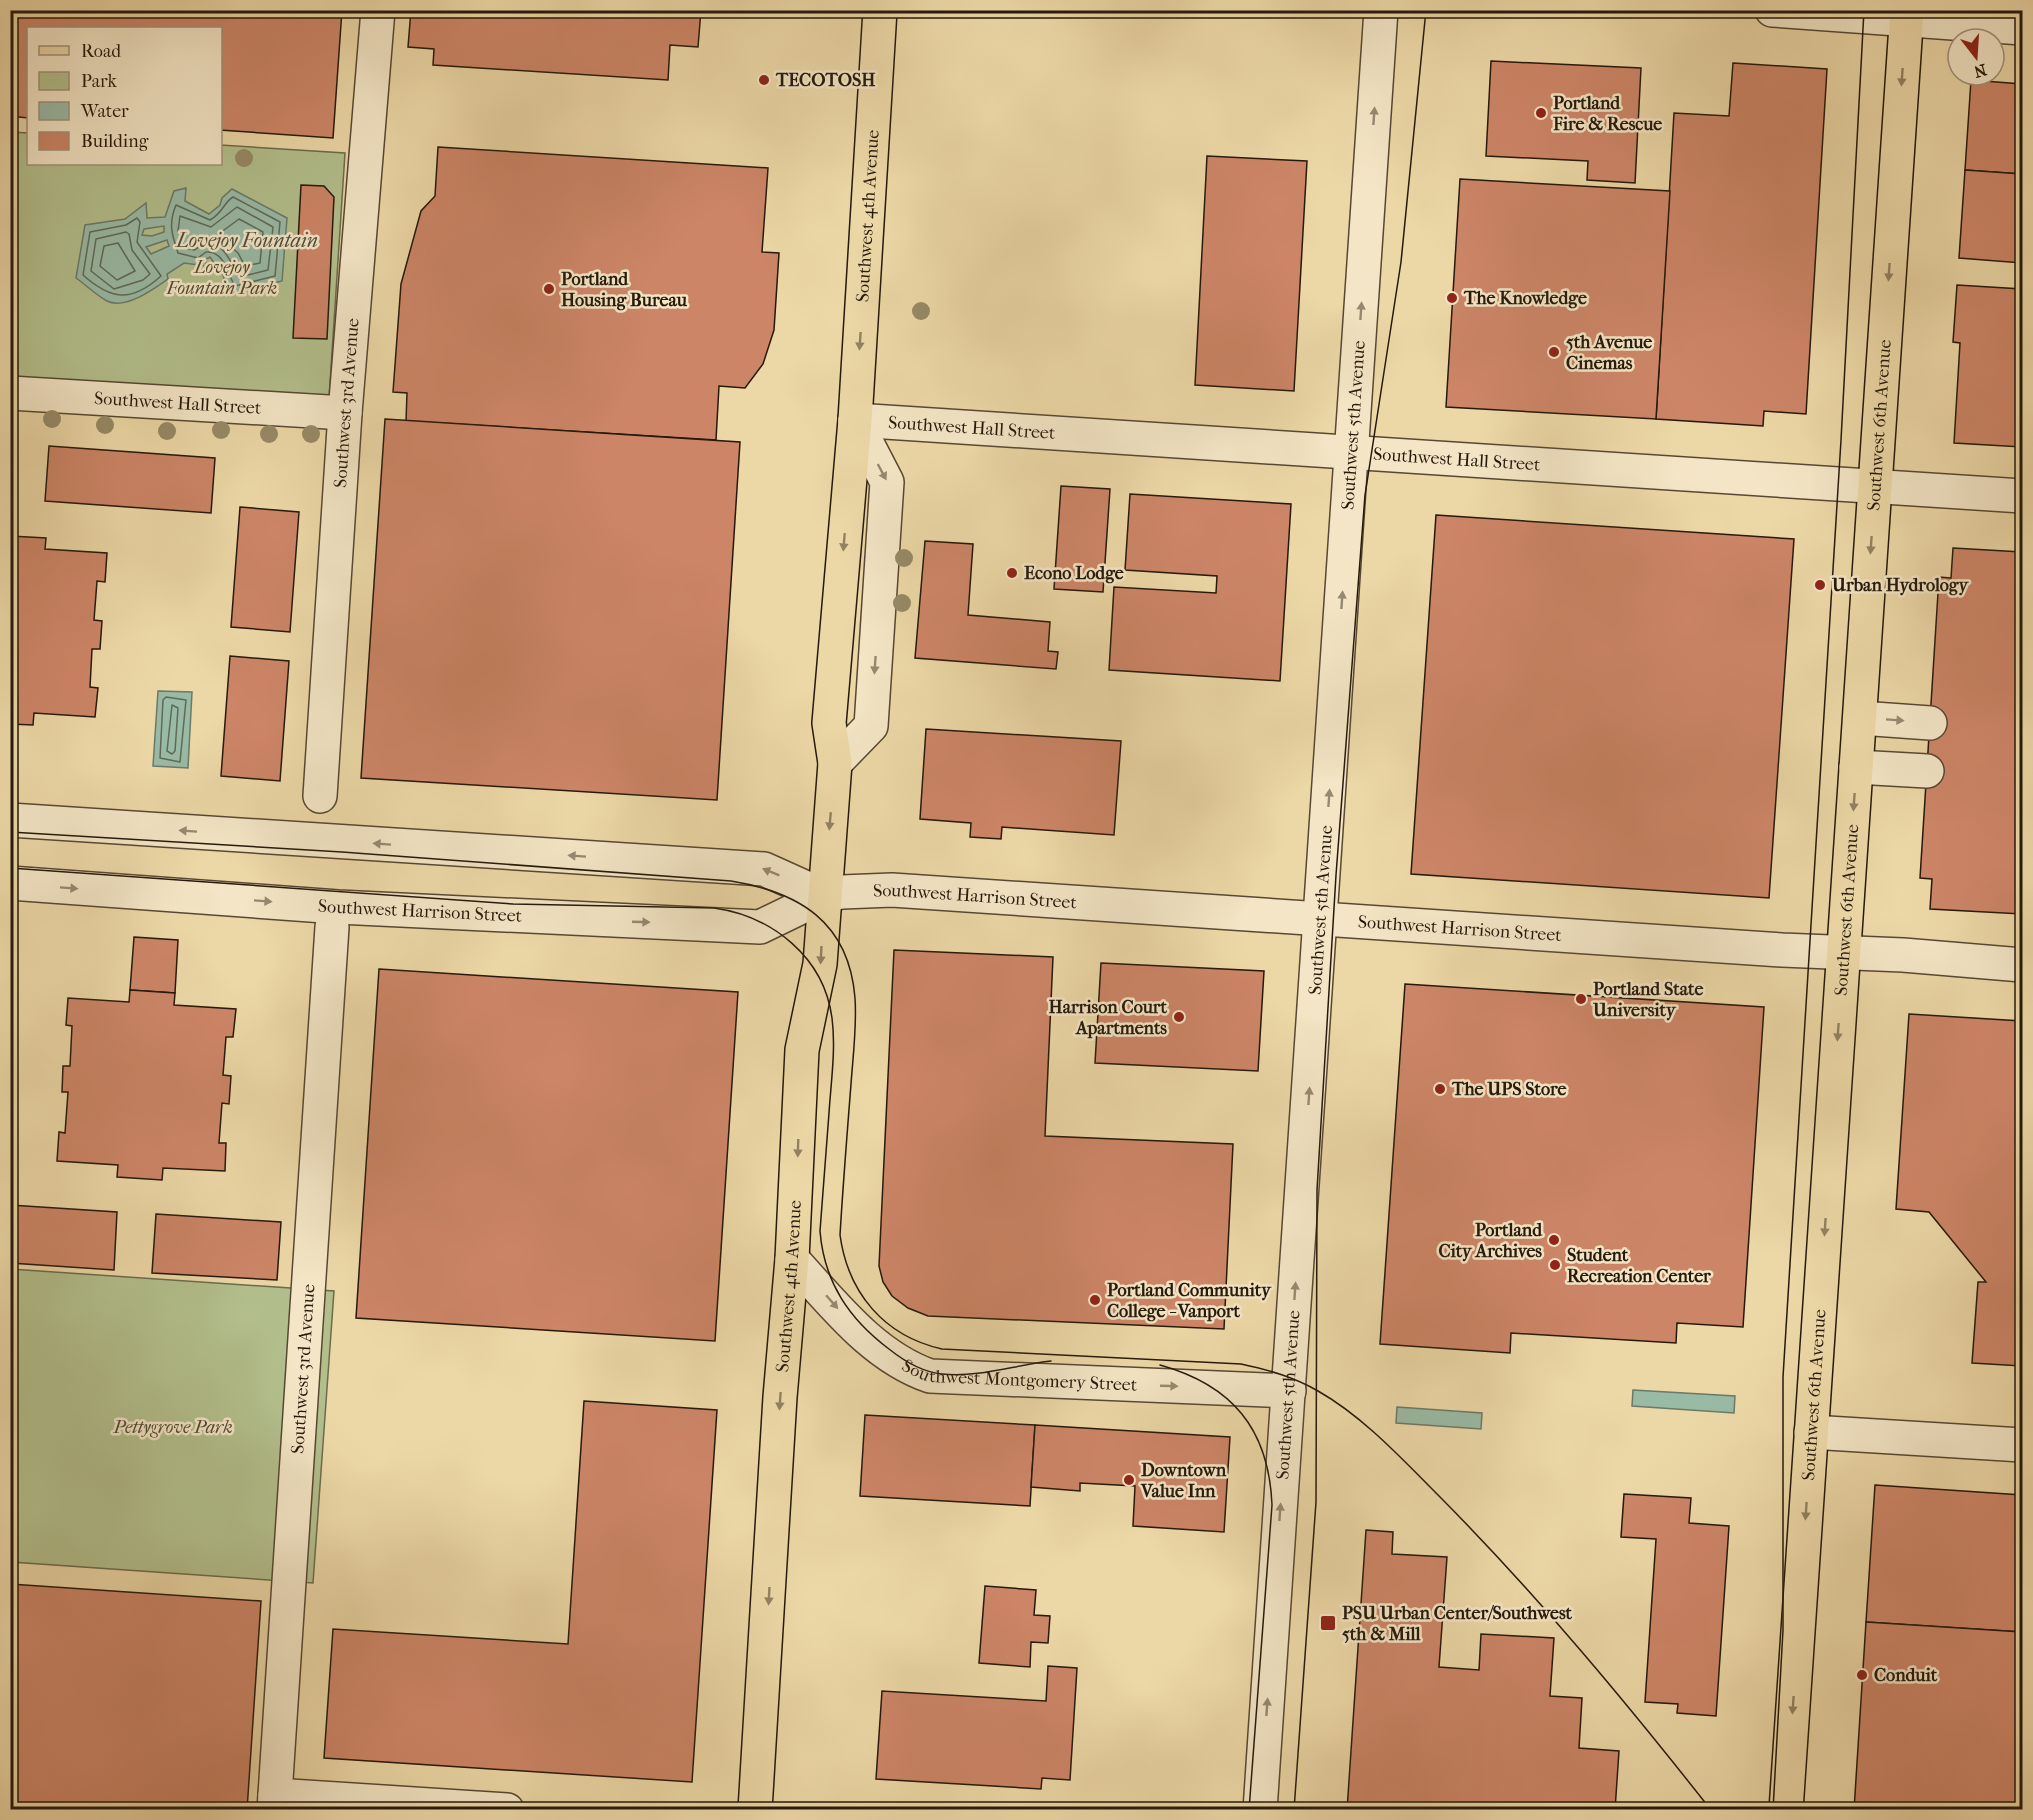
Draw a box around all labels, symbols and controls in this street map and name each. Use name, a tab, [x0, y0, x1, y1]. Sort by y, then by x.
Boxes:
legend	[27, 27, 222, 165]
north arrow	[1946, 27, 2006, 87]
text: Road	[81, 41, 121, 62]
text: N	[1971, 60, 1989, 82]
one-way arrow	[1898, 68, 1907, 87]
place label: TECOTOSH	[775, 70, 876, 91]
text: Park	[81, 71, 118, 92]
marker: TECOTOSH	[757, 73, 771, 87]
place label: Portland Fire & Rescue	[1552, 93, 1662, 135]
text: Water	[80, 101, 129, 122]
marker: Portland Fire & Rescue	[1534, 106, 1548, 120]
one-way arrow	[1370, 107, 1379, 126]
street label: Southwest 4th Avenue	[852, 129, 884, 303]
text: Building	[81, 131, 149, 152]
water label: Lovejoy Fountain	[174, 229, 318, 252]
park label: Lovejoy Fountain Park	[166, 257, 277, 299]
one-way arrow	[1885, 262, 1894, 281]
place label: Portland Housing Bureau	[561, 269, 688, 311]
marker: Portland Housing Bureau	[542, 282, 556, 296]
place label: The Knowledge	[1463, 288, 1587, 309]
marker: The Knowledge	[1445, 291, 1459, 305]
one-way arrow	[1356, 301, 1366, 320]
street label: Southwest 3rd Avenue	[330, 317, 364, 488]
one-way arrow	[855, 332, 864, 351]
place label: 5th Avenue Cinemas	[1566, 332, 1652, 374]
street label: Southwest 6th Avenue	[1863, 339, 1896, 512]
street label: Southwest 5th Avenue	[1337, 340, 1370, 511]
marker: 5th Avenue Cinemas	[1547, 345, 1561, 359]
street label: Southwest Hall Street	[93, 388, 262, 419]
street label: Southwest Hall Street	[887, 412, 1057, 444]
street label: Southwest Hall Street	[1372, 444, 1542, 476]
one-way arrow	[877, 464, 887, 481]
one-way arrow	[840, 532, 849, 551]
one-way arrow	[1866, 535, 1876, 554]
place label: Econo Lodge	[1024, 563, 1124, 584]
marker: Econo Lodge	[1005, 566, 1019, 580]
place label: Urban Hydrology	[1831, 575, 1970, 596]
marker: Urban Hydrology	[1813, 578, 1827, 592]
one-way arrow	[1337, 591, 1347, 610]
one-way arrow	[870, 656, 880, 675]
one-way arrow	[1885, 715, 1904, 725]
one-way arrow	[1324, 789, 1334, 808]
one-way arrow	[1849, 793, 1858, 812]
one-way arrow	[825, 812, 835, 831]
street label: Southwest 6th Avenue	[1831, 824, 1863, 996]
street label: Southwest 5th Avenue	[1305, 825, 1337, 995]
one-way arrow	[178, 827, 197, 836]
one-way arrow	[373, 839, 392, 848]
one-way arrow	[567, 852, 586, 861]
one-way arrow	[761, 867, 779, 877]
street label: Southwest Harrison Street	[873, 880, 1078, 913]
one-way arrow	[59, 883, 78, 892]
street label: Southwest Harrison Street	[317, 896, 523, 927]
one-way arrow	[254, 897, 273, 906]
street label: Southwest Harrison Street	[1357, 911, 1563, 946]
one-way arrow	[631, 917, 650, 927]
one-way arrow	[816, 945, 825, 964]
place label: Portland State University	[1592, 979, 1703, 1021]
marker: Portland State University	[1574, 992, 1588, 1006]
place label: Harrison Court Apartments	[1048, 997, 1168, 1039]
marker: Harrison Court Apartments	[1172, 1010, 1186, 1024]
one-way arrow	[1834, 1023, 1843, 1042]
place label: The UPS Store	[1451, 1079, 1567, 1100]
marker: The UPS Store	[1433, 1082, 1447, 1096]
one-way arrow	[1304, 1087, 1313, 1106]
one-way arrow	[793, 1138, 803, 1157]
street label: Southwest 4th Avenue	[772, 1199, 806, 1373]
one-way arrow	[1821, 1217, 1830, 1236]
place label: Portland City Archives	[1438, 1220, 1543, 1262]
marker: Portland City Archives	[1547, 1233, 1561, 1247]
place label: Student Recreation Center	[1567, 1245, 1711, 1287]
marker: Student Recreation Center	[1548, 1258, 1562, 1272]
place label: Portland Community College - Vanport	[1107, 1280, 1272, 1322]
one-way arrow	[1291, 1281, 1300, 1300]
street label: Southwest 3rd Avenue	[287, 1283, 320, 1455]
marker: Portland Community College - Vanport	[1088, 1293, 1102, 1307]
one-way arrow	[825, 1294, 838, 1309]
street label: Southwest 6th Avenue	[1798, 1308, 1831, 1481]
street label: Southwest 5th Avenue	[1272, 1309, 1305, 1480]
street label: Southwest Montgomery Street	[898, 1355, 1138, 1396]
one-way arrow	[1159, 1381, 1178, 1390]
one-way arrow	[775, 1392, 785, 1411]
park label: Pettygrove Park	[112, 1417, 233, 1438]
place label: Downtown Value Inn	[1140, 1460, 1227, 1502]
marker: Downtown Value Inn	[1122, 1473, 1136, 1487]
one-way arrow	[1801, 1501, 1811, 1520]
one-way arrow	[1276, 1503, 1285, 1522]
one-way arrow	[764, 1587, 773, 1606]
place label: PSU Urban Center/Southwest 5th & Mill	[1342, 1603, 1573, 1645]
marker: PSU Urban Center/Southwest 5th & Mill	[1319, 1614, 1337, 1632]
place label: Conduit	[1874, 1665, 1938, 1686]
marker: Conduit	[1855, 1668, 1869, 1682]
one-way arrow	[1788, 1696, 1798, 1715]
one-way arrow	[1262, 1697, 1272, 1716]

